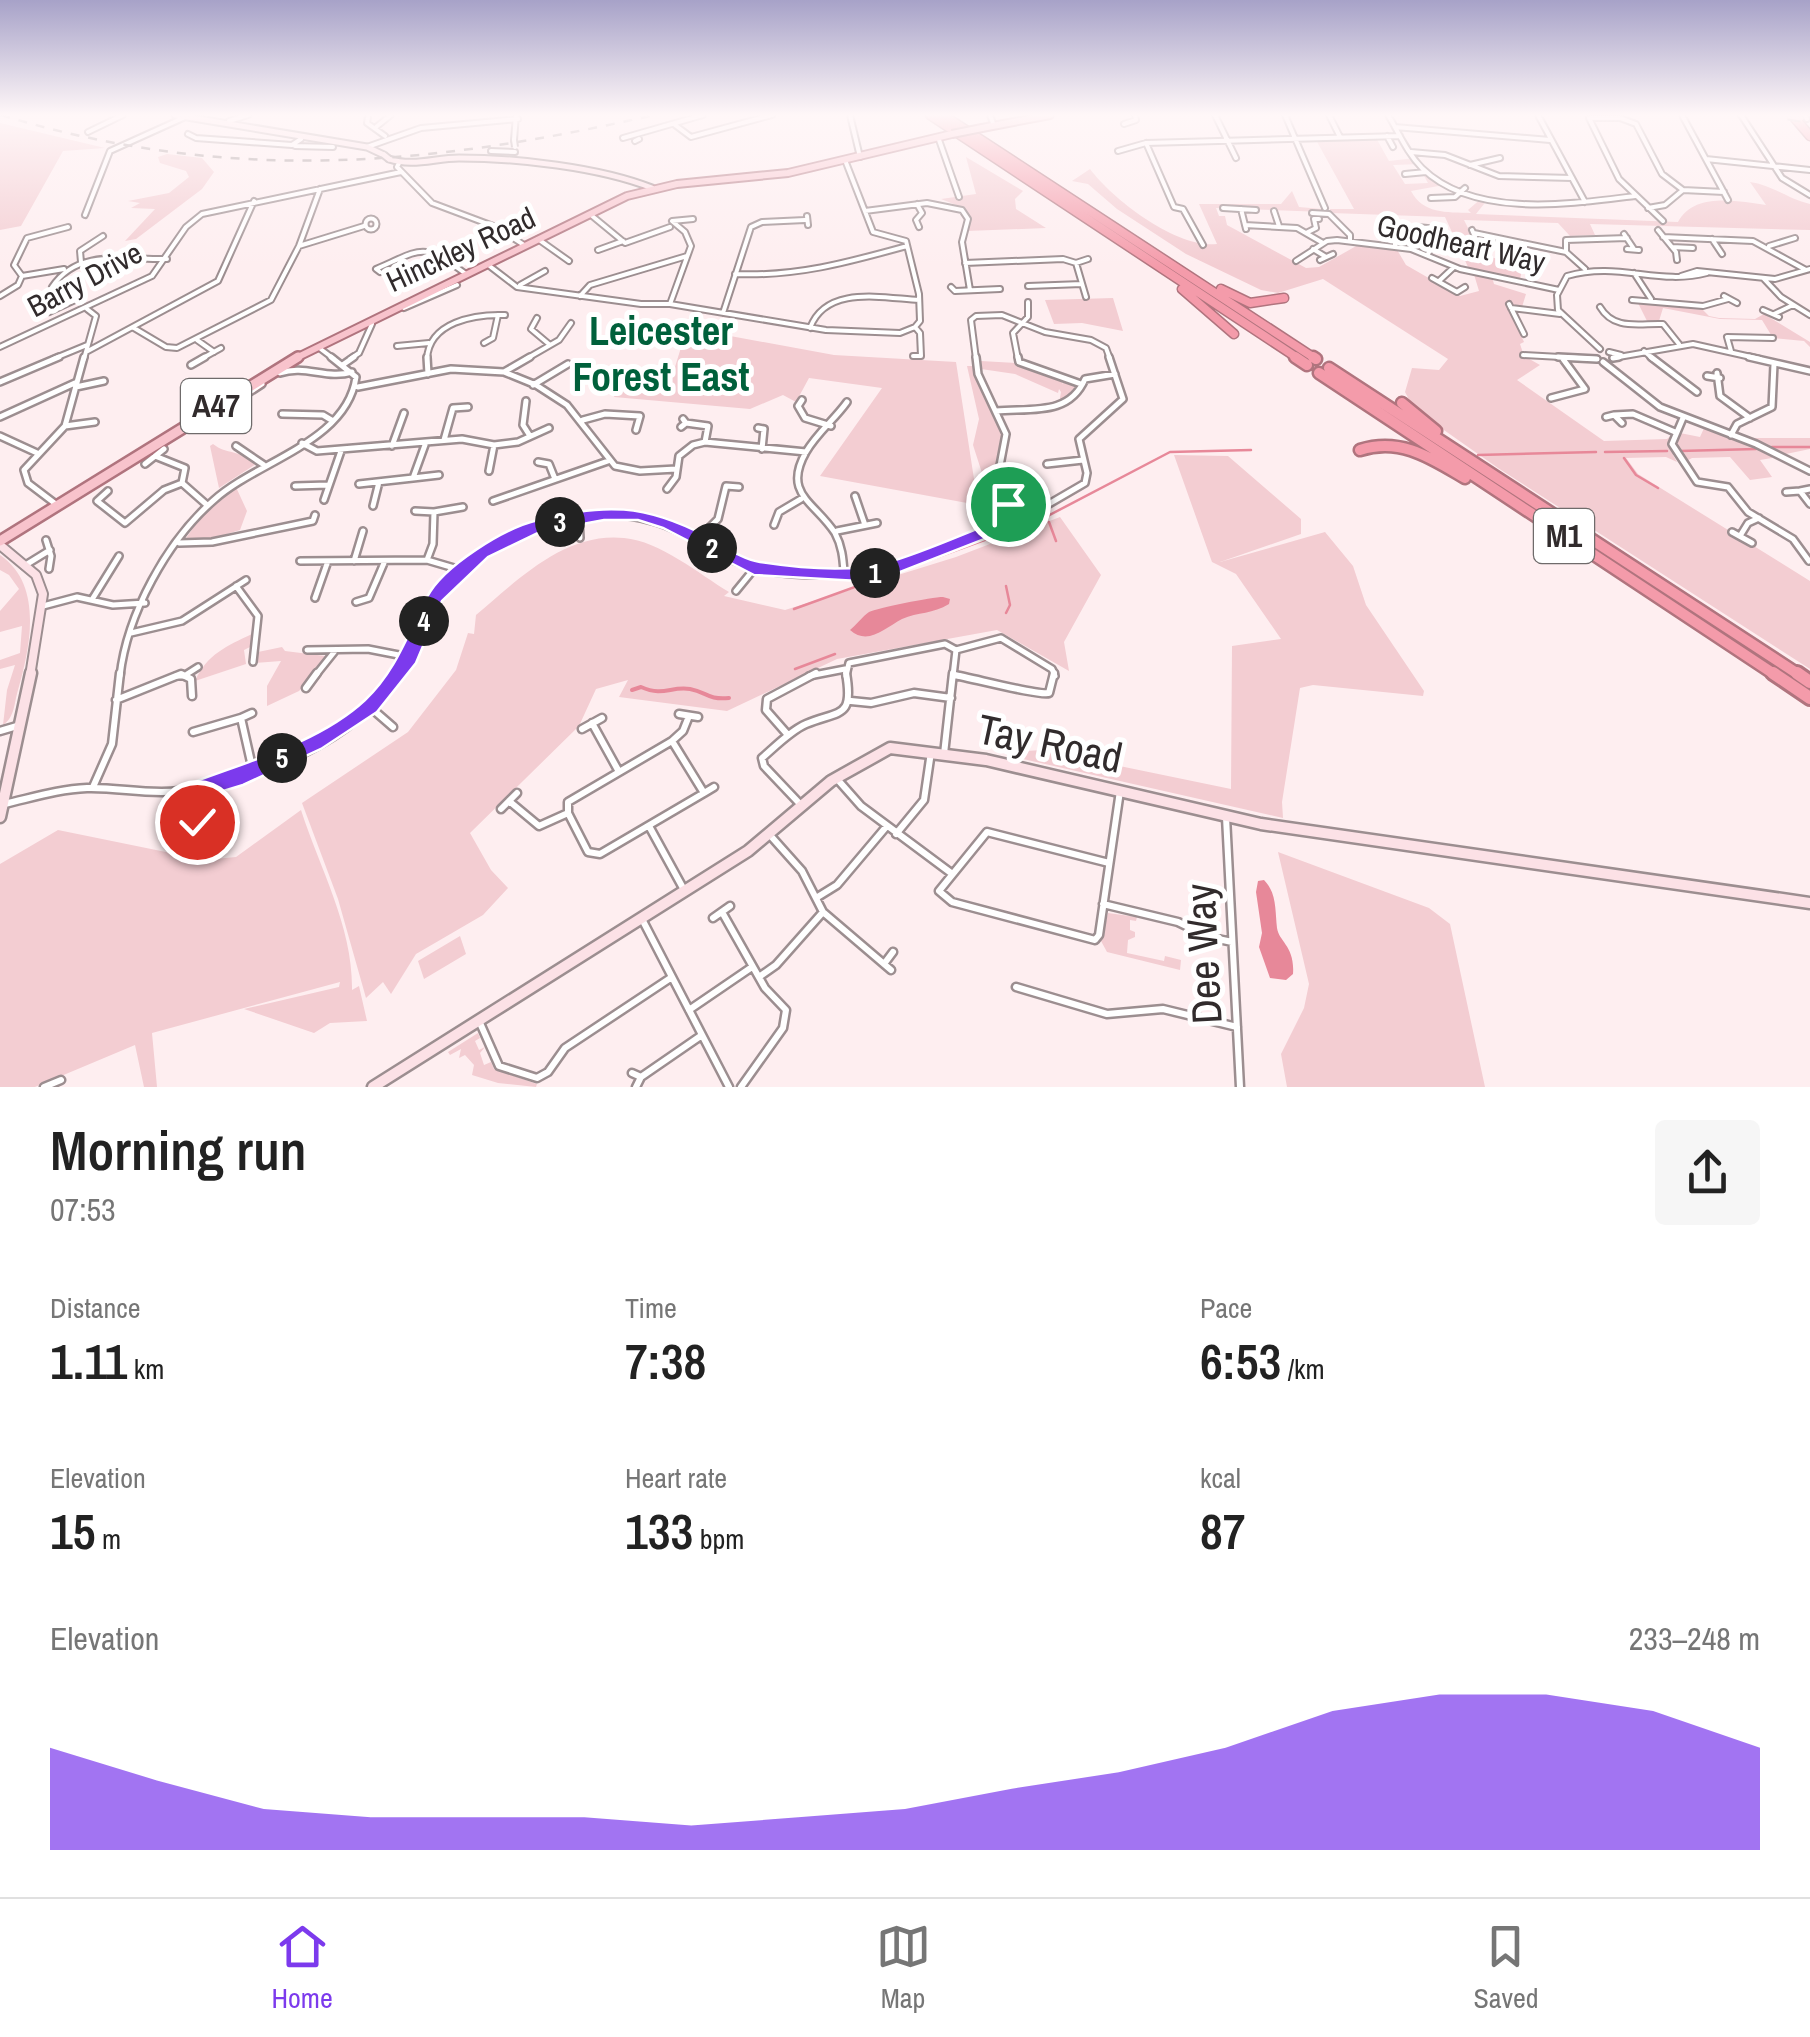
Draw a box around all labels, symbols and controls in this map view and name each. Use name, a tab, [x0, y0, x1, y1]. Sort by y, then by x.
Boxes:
street label: Hinckley Road	[380, 197, 542, 301]
street label: Goodheart Way	[1373, 204, 1550, 282]
street label: Barry Drive	[20, 232, 149, 326]
district label: Leicester Forest East	[572, 304, 750, 403]
road number: A47	[181, 379, 251, 433]
pin	[966, 462, 1051, 547]
icon: arrive	[981, 477, 1036, 532]
pin: 3	[535, 497, 585, 547]
text: 3	[554, 503, 566, 541]
road number: M1	[1534, 509, 1594, 563]
pin: 2	[687, 523, 737, 573]
text: 2	[706, 529, 718, 567]
pin: 1	[850, 548, 900, 598]
text: 1	[869, 554, 881, 592]
pin: 4	[399, 596, 449, 646]
text: 4	[418, 602, 430, 640]
street label: Tay Road	[973, 700, 1127, 786]
pin: 5	[257, 733, 307, 783]
text: 5	[276, 739, 288, 777]
pin	[155, 780, 240, 865]
icon: check	[170, 795, 225, 850]
street label: Dee Way	[1171, 882, 1235, 1026]
text: Morning run	[50, 1113, 306, 1187]
button: share	[1655, 1120, 1760, 1225]
text: 07:53	[50, 1188, 116, 1231]
text: Distance	[50, 1289, 141, 1327]
text: Time	[625, 1289, 677, 1327]
text: Pace	[1200, 1289, 1252, 1327]
text: 1.11	[50, 1327, 127, 1395]
text: 7:38	[625, 1327, 706, 1395]
text: 6:53	[1200, 1327, 1281, 1395]
text: km	[127, 1350, 164, 1388]
text: /km	[1281, 1350, 1325, 1388]
text: Elevation	[50, 1459, 146, 1497]
text: Heart rate	[625, 1459, 727, 1497]
text: kcal	[1200, 1459, 1241, 1497]
text: 15	[50, 1497, 96, 1565]
text: 133	[625, 1497, 693, 1565]
text: 87	[1200, 1497, 1246, 1565]
text: m	[96, 1520, 121, 1558]
text: bpm	[693, 1520, 744, 1558]
text: Elevation	[50, 1617, 159, 1660]
text: 233–248 m	[1629, 1617, 1760, 1660]
tab: Home	[271, 1919, 333, 2017]
tab: Map	[876, 1919, 931, 2017]
tab: Saved	[1473, 1919, 1539, 2017]

